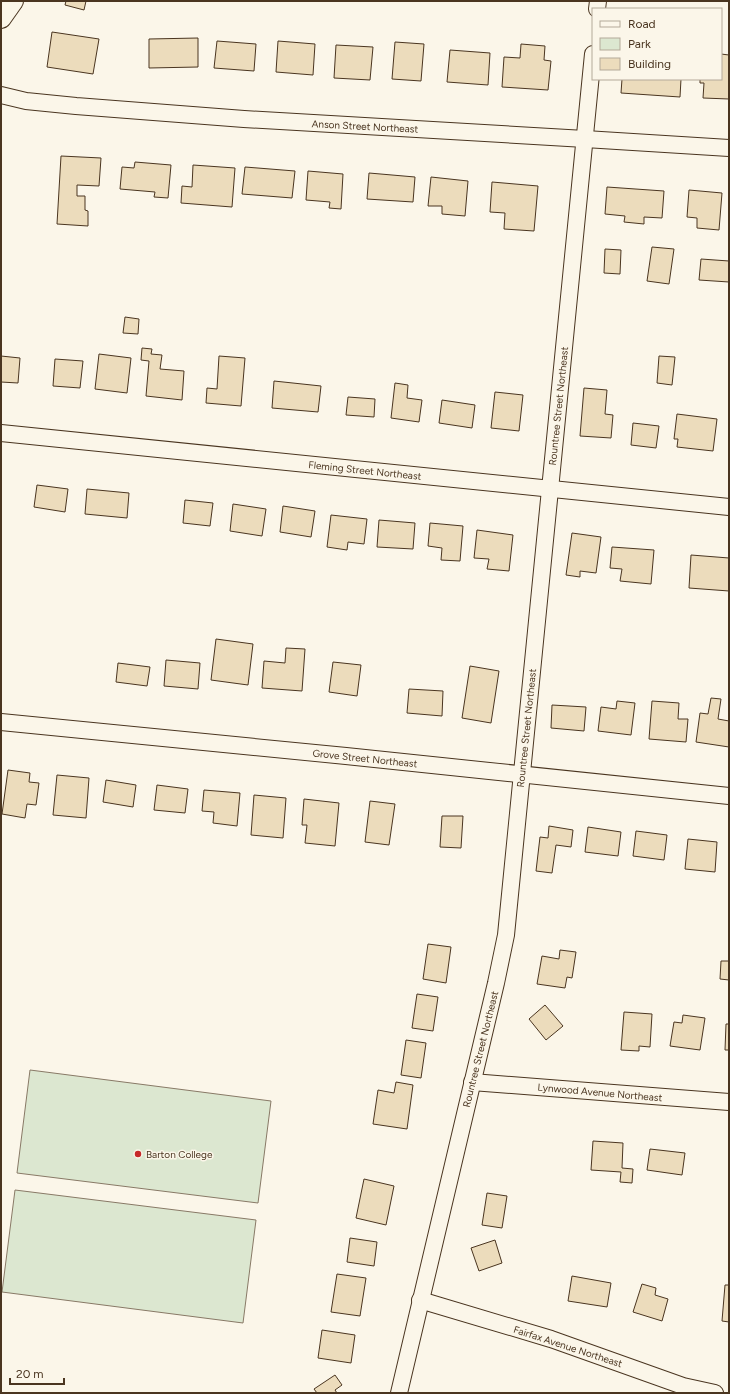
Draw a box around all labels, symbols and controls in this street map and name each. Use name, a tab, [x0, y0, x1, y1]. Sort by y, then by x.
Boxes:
legend	[592, 8, 722, 80]
text: Road	[628, 17, 656, 31]
text: Park	[628, 37, 651, 51]
text: Building	[628, 57, 671, 71]
street label: Anson Street Northeast	[311, 117, 419, 136]
street label: Rountree Street Northeast	[546, 346, 571, 466]
street label: Fleming Street Northeast	[308, 458, 422, 483]
street label: Rountree Street Northeast	[514, 668, 539, 788]
street label: Grove Street Northeast	[312, 747, 418, 770]
street label: Rountree Street Northeast	[460, 989, 501, 1109]
street label: Lynwood Avenue Northeast	[537, 1081, 663, 1104]
place label: Barton College	[146, 1148, 213, 1161]
marker: Barton College	[133, 1149, 143, 1159]
street label: Fairfax Avenue Northeast	[512, 1323, 624, 1370]
scale bar	[10, 1360, 64, 1386]
text: 20 m	[16, 1367, 44, 1381]

